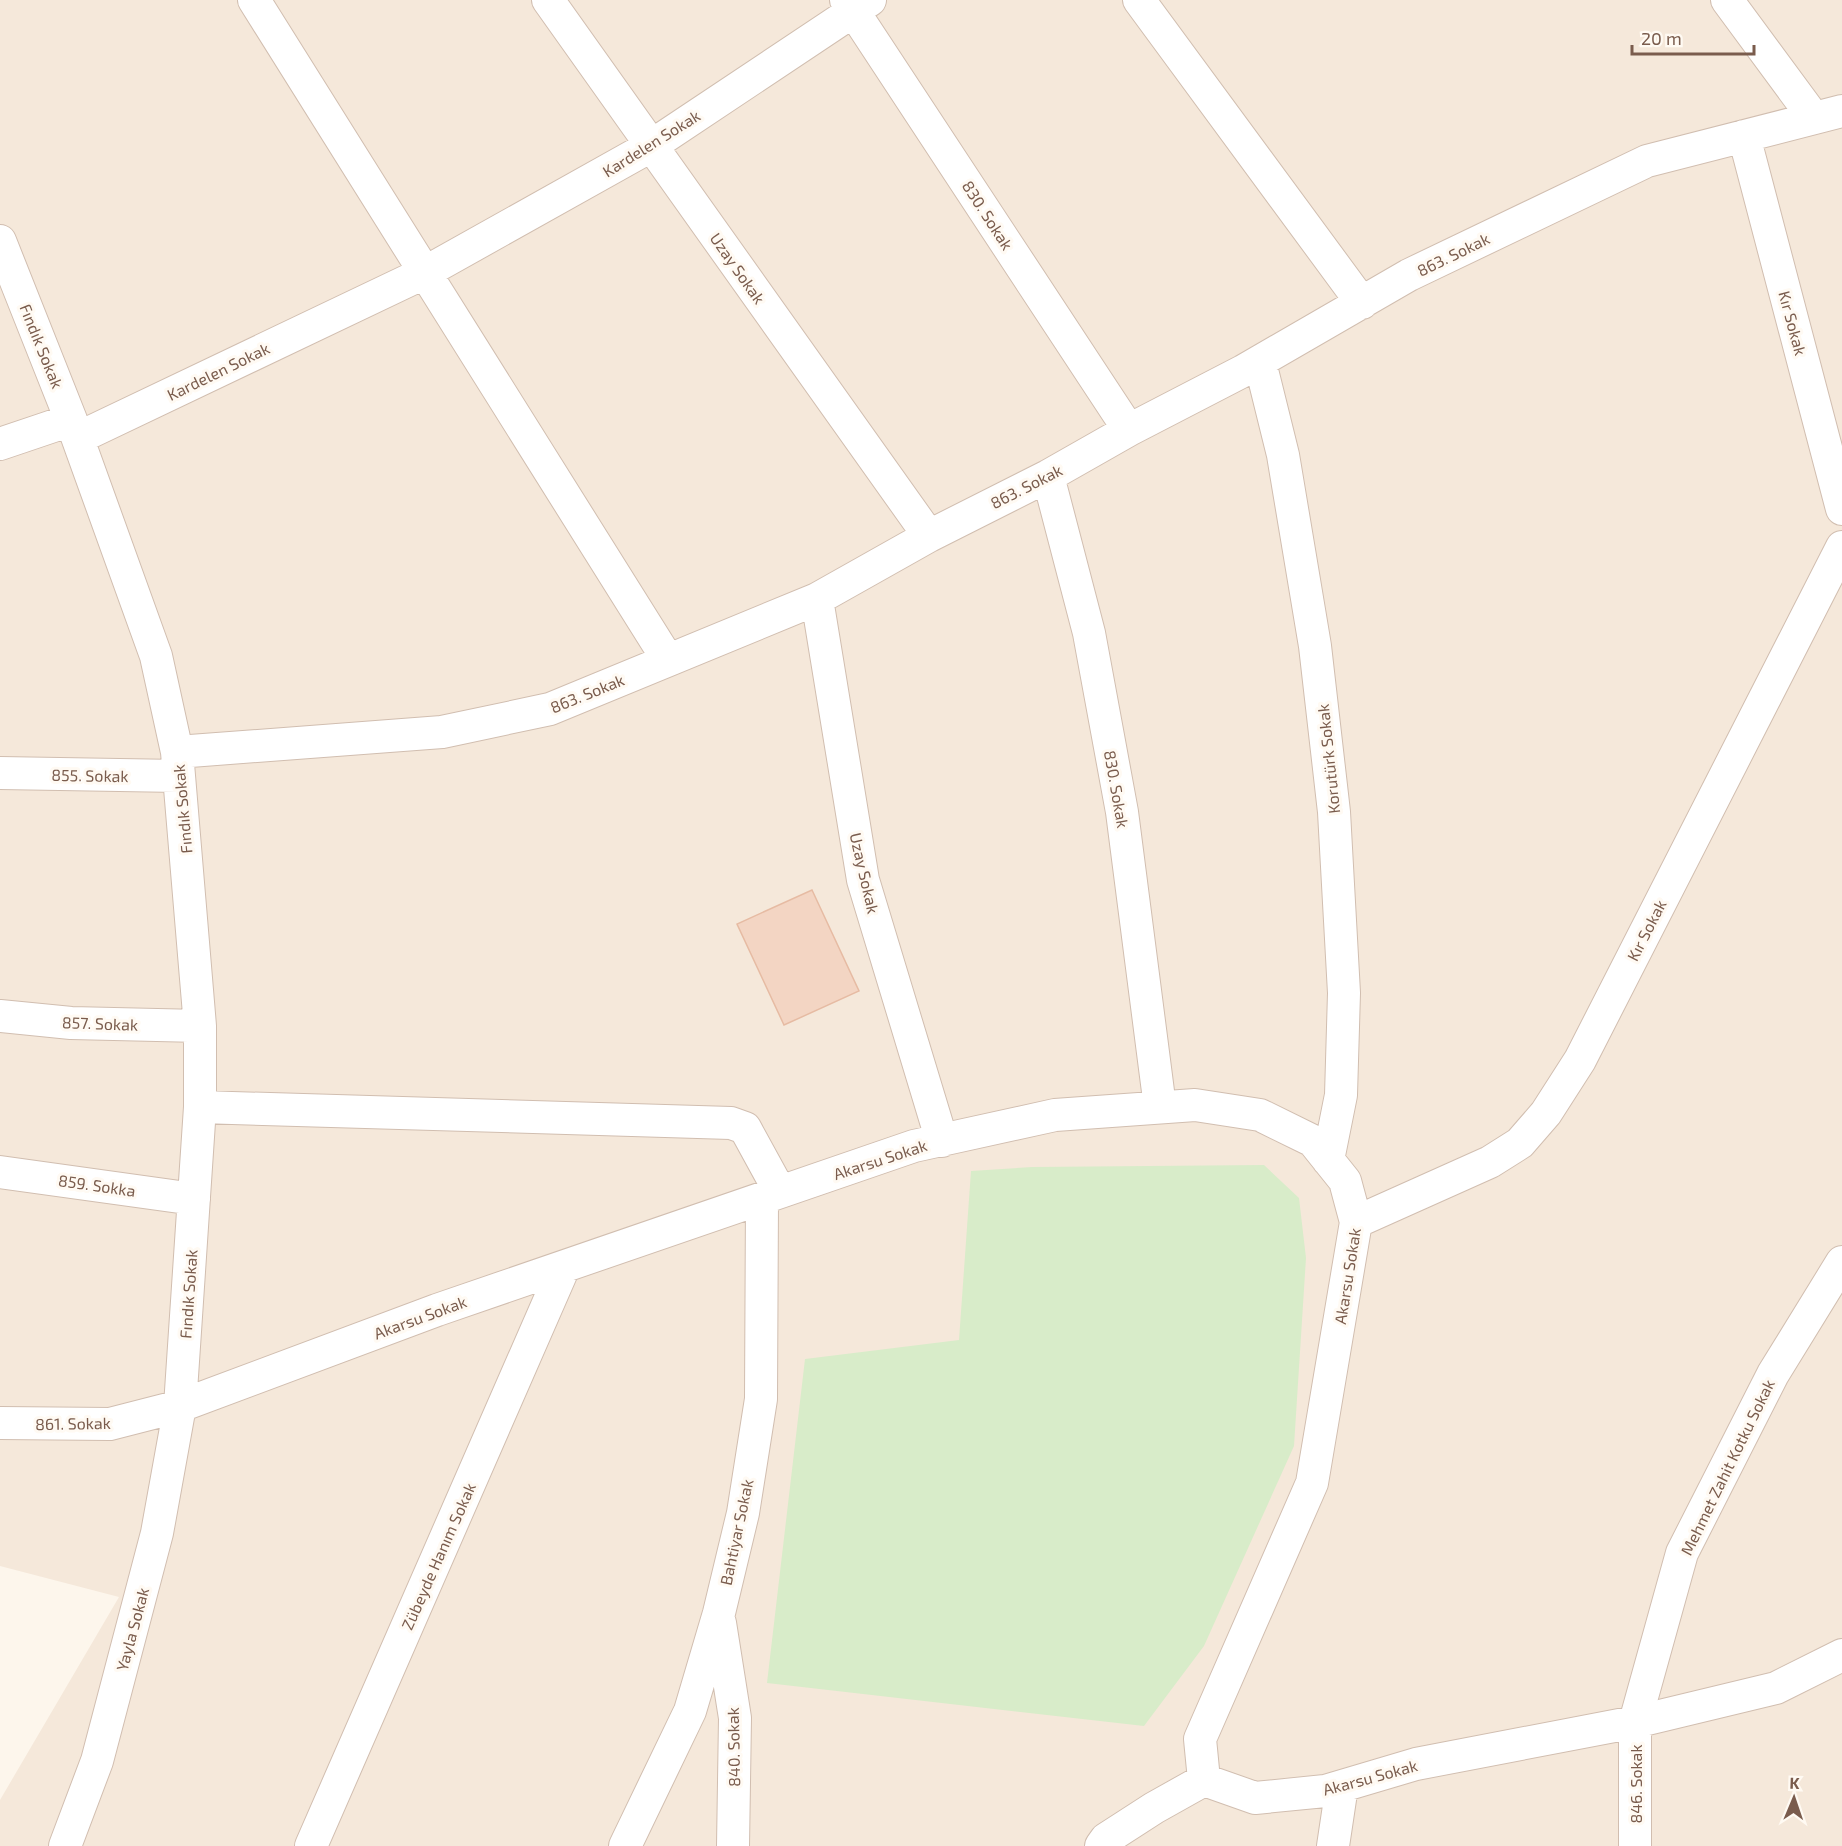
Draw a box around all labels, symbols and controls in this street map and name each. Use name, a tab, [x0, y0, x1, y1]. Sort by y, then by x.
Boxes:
scale bar	[1632, 18, 1754, 56]
text: 20 m	[1641, 27, 1682, 49]
street label: Kardelen Sokak	[599, 105, 703, 181]
street label: 830. Sokak	[959, 177, 1017, 253]
street label: 863. Sokak	[1414, 228, 1492, 280]
street label: Uzay Sokak	[707, 229, 769, 307]
street label: Kır Sokak	[1775, 289, 1811, 357]
street label: Fındık Sokak	[16, 301, 68, 391]
street label: Kardelen Sokak	[164, 338, 272, 404]
street label: 863. Sokak	[987, 460, 1065, 512]
street label: 863. Sokak	[547, 670, 627, 716]
street label: Korutürk Sokak	[1313, 703, 1343, 815]
street label: 830. Sokak	[1101, 749, 1133, 829]
street label: Fındık Sokak	[169, 764, 195, 854]
street label: 855. Sokak	[51, 765, 129, 785]
street label: Uzay Sokak	[846, 831, 884, 915]
street label: Kır Sokak	[1623, 896, 1669, 964]
street label: 857. Sokak	[62, 1012, 138, 1034]
street label: Akarsu Sokak	[831, 1135, 929, 1183]
street label: 859. Sokka	[57, 1170, 137, 1200]
street label: Akarsu Sokak	[1330, 1226, 1364, 1326]
street label: Fındık Sokak	[175, 1249, 201, 1339]
street label: Akarsu Sokak	[371, 1291, 469, 1343]
street label: Mehmet Zahit Kotku Sokak	[1676, 1376, 1778, 1558]
street label: 861. Sokak	[35, 1413, 111, 1433]
street label: Bahtiyar Sokak	[715, 1477, 757, 1587]
street label: Zübeyde Hanım Sokak	[397, 1479, 479, 1633]
street label: Yayla Sokak	[112, 1585, 152, 1673]
street label: 840. Sokak	[723, 1707, 743, 1787]
street label: 846. Sokak	[1626, 1744, 1645, 1824]
street label: Akarsu Sokak	[1321, 1755, 1419, 1799]
north arrow	[1764, 1768, 1824, 1828]
text: K	[1789, 1773, 1801, 1792]

